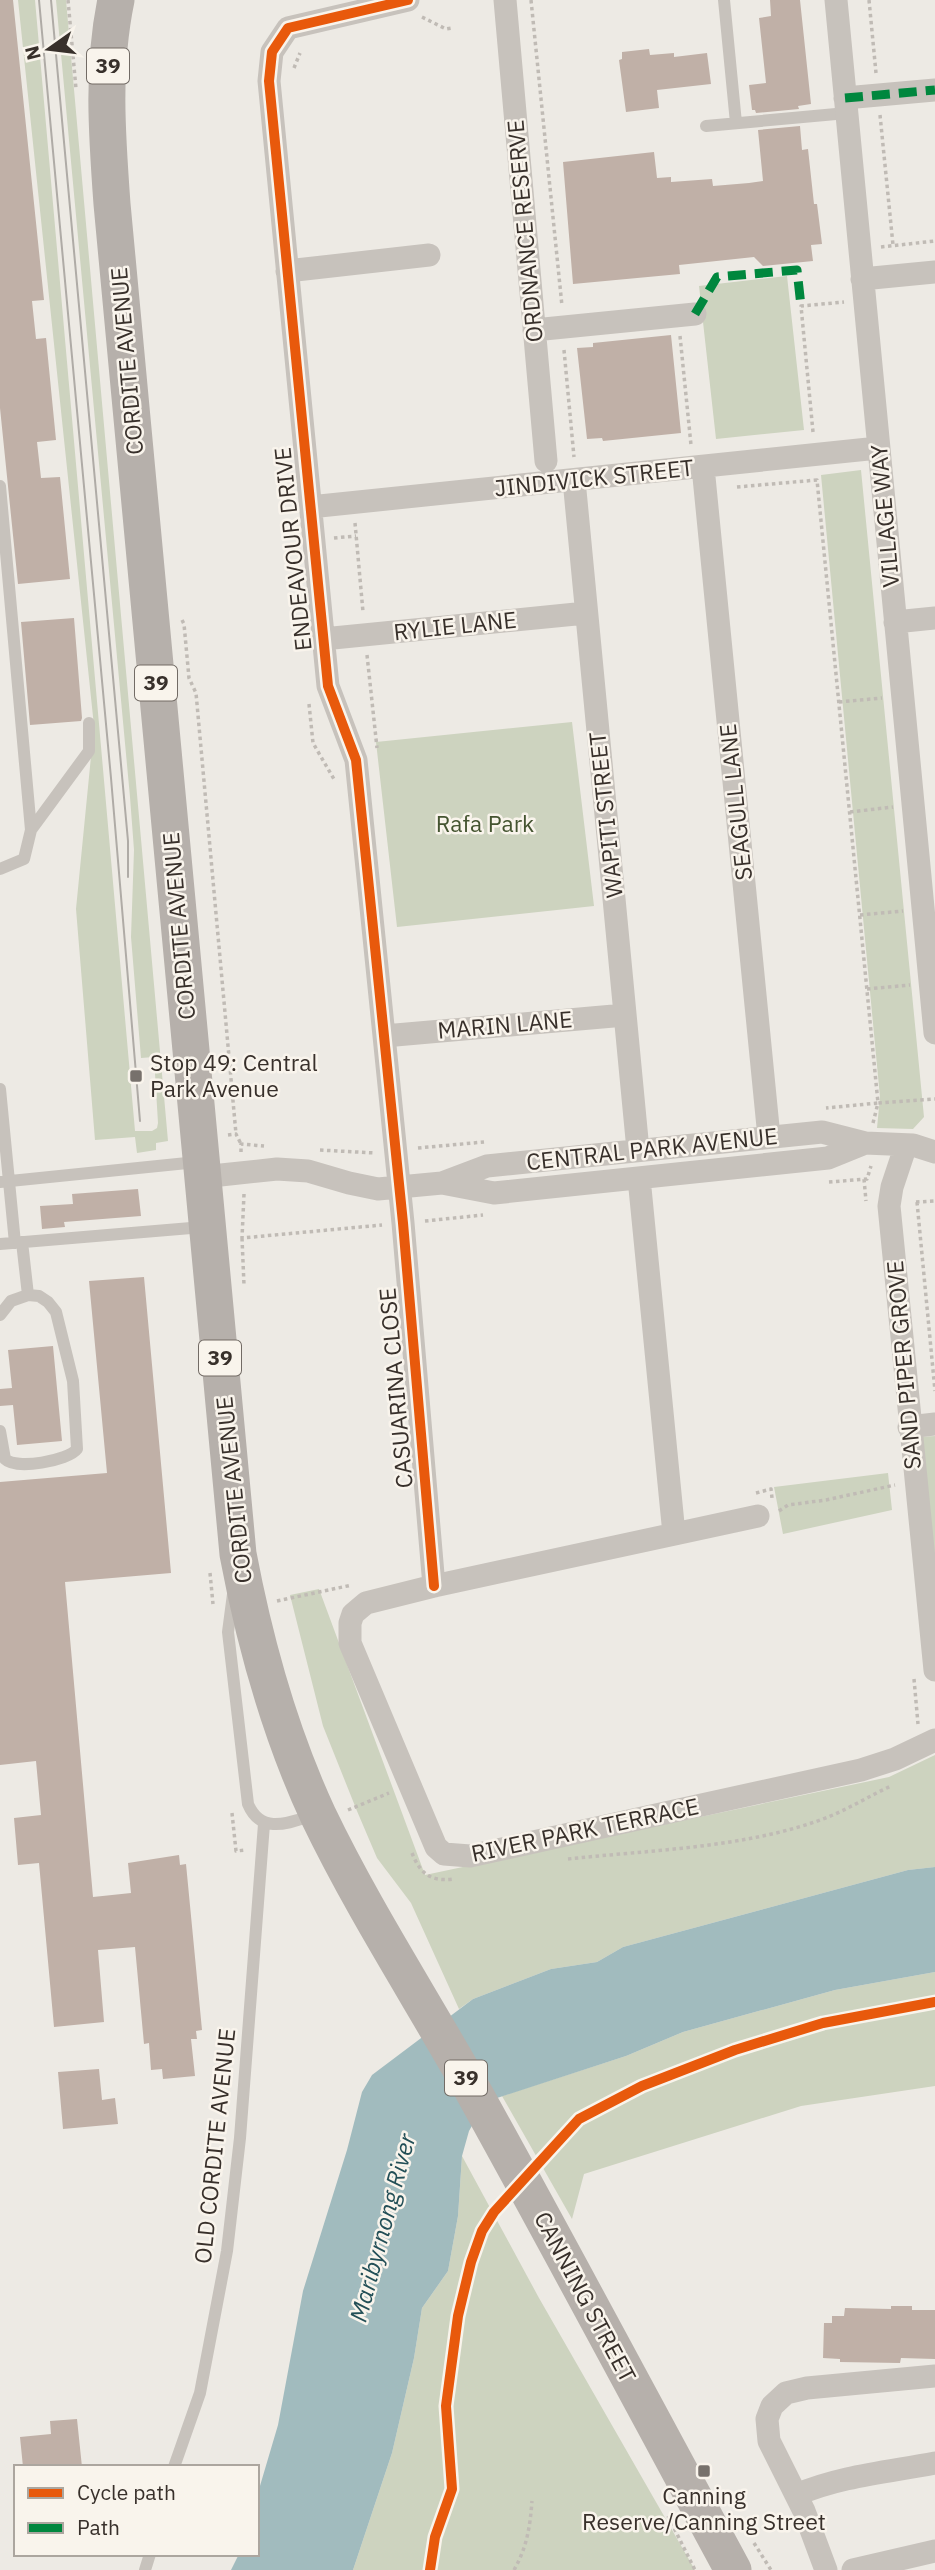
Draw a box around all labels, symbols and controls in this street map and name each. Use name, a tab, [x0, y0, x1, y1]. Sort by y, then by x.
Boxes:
north arrow	[14, 14, 84, 84]
text: N	[19, 44, 46, 63]
road number: 39	[87, 48, 129, 84]
street label: ORDNANCE RESERVE	[499, 119, 549, 344]
street label: CORDITE AVENUE	[103, 266, 149, 456]
street label: VILLAGE WAY	[863, 443, 905, 589]
street label: ENDEAVOUR DRIVE	[266, 446, 318, 653]
street label: JINDIVICK STREET	[493, 452, 695, 502]
street label: RYLIE LANE	[392, 604, 518, 646]
road number: 39	[135, 666, 177, 700]
street label: SEAGULL LANE	[712, 722, 758, 882]
street label: WAPITI STREET	[581, 731, 629, 900]
park label: Rafa Park	[436, 808, 534, 838]
street label: CORDITE AVENUE	[155, 831, 201, 1021]
street label: MARIN LANE	[436, 1003, 574, 1045]
place label: Stop 49: Central Park Avenue	[150, 1047, 318, 1103]
marker: Stop 49: Central Park Avenue	[128, 1068, 144, 1084]
street label: CENTRAL PARK AVENUE	[525, 1120, 779, 1176]
street label: SAND PIPER GROVE	[879, 1259, 927, 1471]
street label: CASUARINA CLOSE	[371, 1287, 419, 1489]
road number: 39	[199, 1340, 241, 1376]
street label: CORDITE AVENUE	[208, 1395, 258, 1585]
street label: RIVER PARK TERRACE	[468, 1790, 701, 1868]
street label: OLD CORDITE AVENUE	[187, 2027, 241, 2265]
road number: 39	[445, 2060, 487, 2096]
water label: Maribyrnong River	[342, 2129, 423, 2325]
street label: CANNING STREET	[528, 2206, 644, 2387]
marker: Canning Reserve/Canning Street	[696, 2463, 712, 2479]
legend	[14, 2465, 259, 2556]
text: Cycle path	[77, 2478, 176, 2506]
place label: Canning Reserve/Canning Street	[582, 2480, 826, 2536]
text: Path	[77, 2513, 120, 2541]

